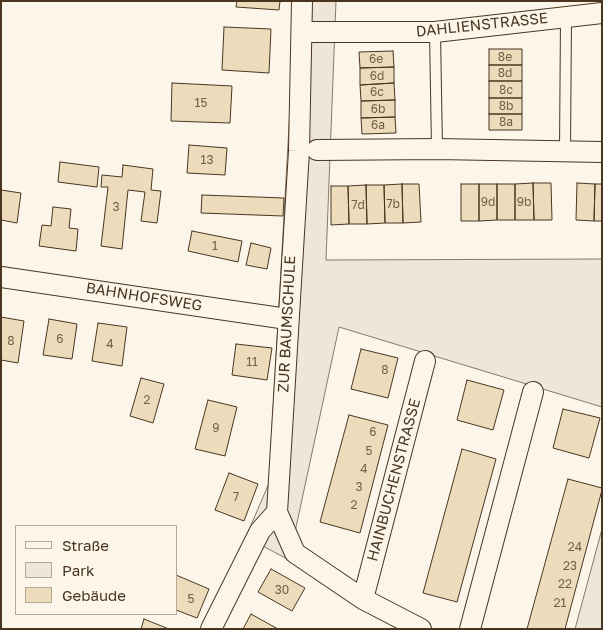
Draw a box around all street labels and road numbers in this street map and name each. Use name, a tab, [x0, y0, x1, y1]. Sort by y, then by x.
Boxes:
street label: DAHLIENSTRASSE	[415, 9, 549, 41]
street label: ZUR BAUMSCHULE	[274, 255, 300, 393]
street label: BAHNHOFSWEG	[85, 279, 203, 315]
street label: HAINBUCHENSTRASSE	[364, 397, 424, 563]

